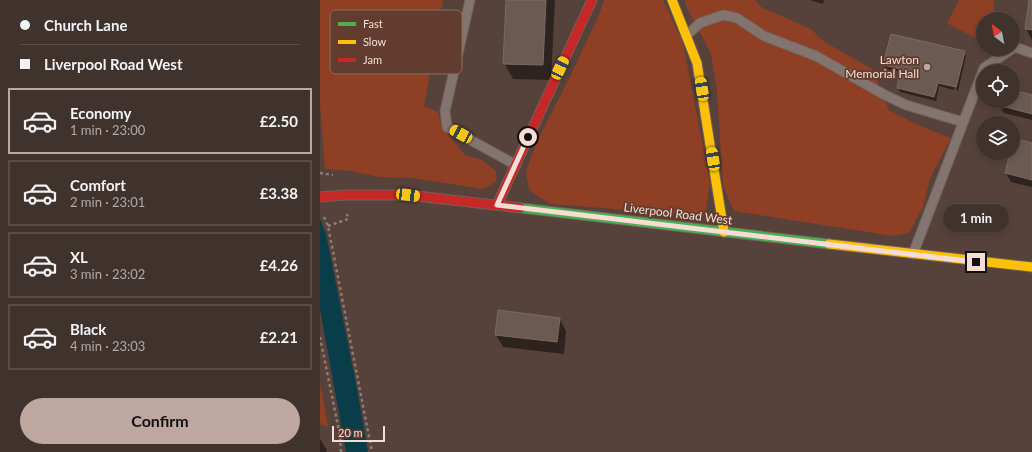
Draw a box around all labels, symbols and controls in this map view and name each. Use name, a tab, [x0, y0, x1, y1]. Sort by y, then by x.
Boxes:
legend	[330, 10, 462, 74]
north arrow	[976, 12, 1020, 56]
map controls	[976, 12, 1020, 160]
text: Church Lane	[44, 16, 127, 34]
text: Fast	[363, 17, 383, 30]
text: Slow	[363, 35, 387, 48]
place label: Lawton Memorial Hall	[845, 52, 919, 81]
text: Jam	[363, 53, 382, 66]
text: Liverpool Road West	[44, 55, 182, 73]
car	[549, 55, 571, 81]
marker: Lawton Memorial Hall	[922, 62, 932, 72]
button: locate	[976, 64, 1020, 108]
car	[694, 76, 710, 102]
icon: car	[22, 103, 58, 139]
text: Economy	[70, 104, 131, 122]
text: £2.50	[260, 112, 298, 130]
button: layers	[976, 116, 1020, 160]
text: 1 min · 23:00	[70, 122, 145, 138]
car	[448, 123, 474, 145]
route start	[519, 128, 537, 146]
car	[705, 146, 721, 172]
icon: car	[22, 175, 58, 211]
text: Comfort	[70, 176, 126, 194]
text: £3.38	[260, 184, 298, 202]
car	[395, 188, 421, 202]
text: 2 min · 23:01	[70, 194, 145, 210]
street label: Liverpool Road West	[623, 199, 734, 228]
callout: 1 min	[943, 204, 1009, 232]
text: 1 min	[960, 210, 992, 226]
icon: car	[22, 247, 58, 283]
text: XL	[70, 248, 88, 266]
route end	[967, 253, 985, 271]
text: £4.26	[260, 256, 298, 274]
text: 3 min · 23:02	[70, 266, 145, 282]
icon: car	[22, 319, 58, 355]
text: Black	[70, 320, 106, 338]
text: £2.21	[260, 328, 298, 346]
text: 4 min · 23:03	[70, 338, 145, 354]
button: Confirm	[20, 398, 300, 444]
scale bar	[332, 424, 385, 443]
text: 20 m	[338, 426, 363, 439]

